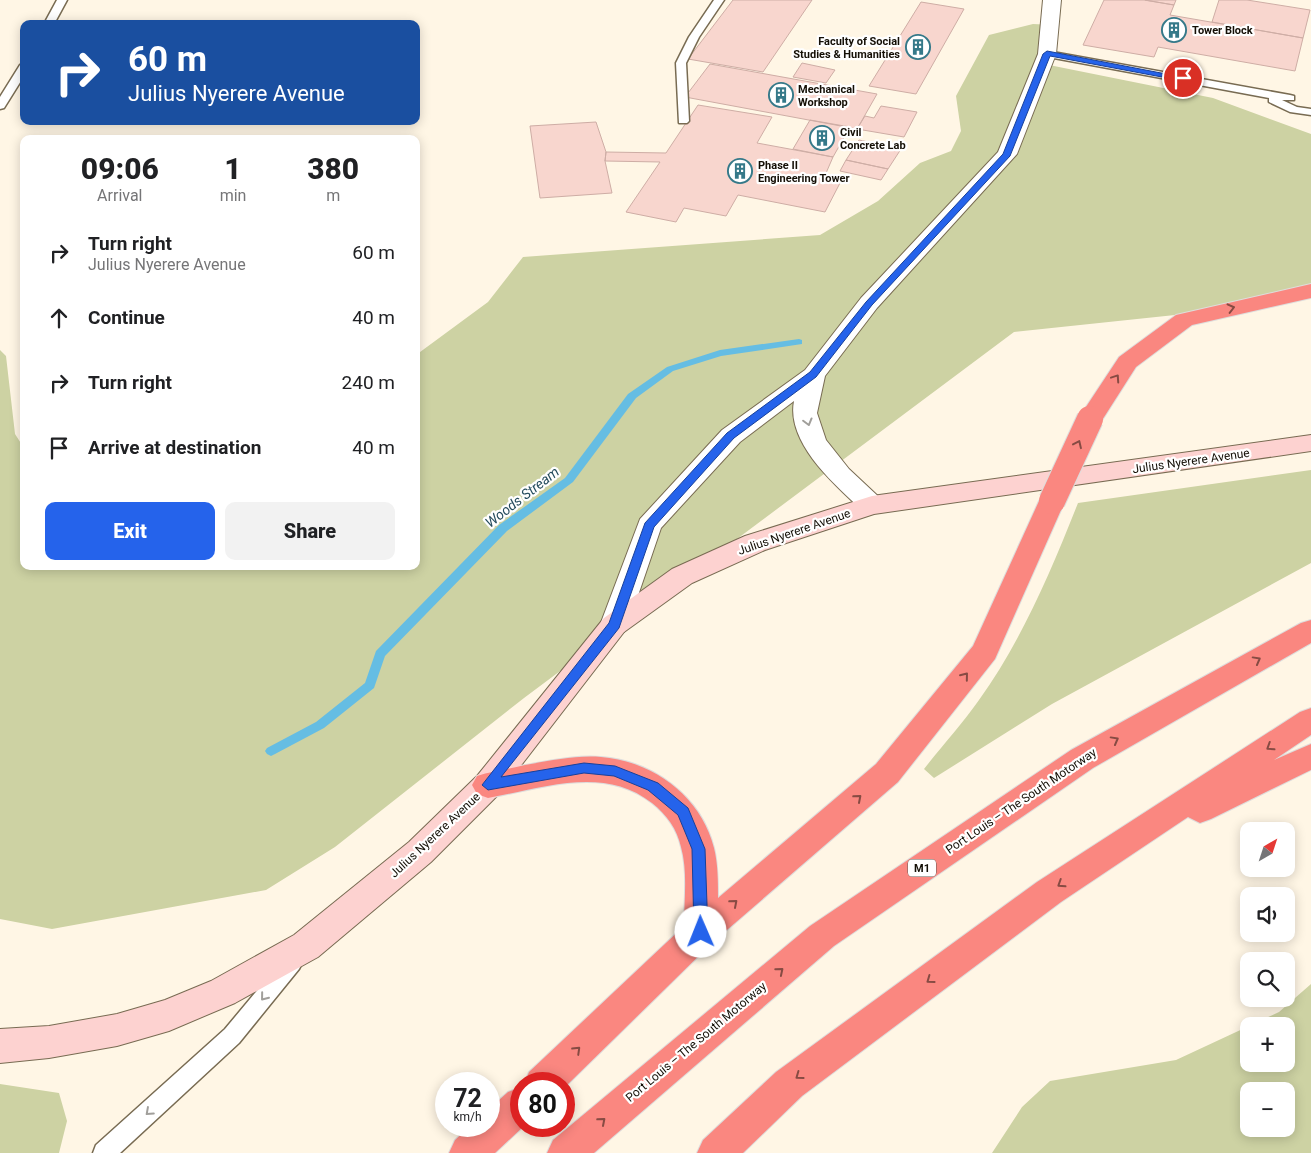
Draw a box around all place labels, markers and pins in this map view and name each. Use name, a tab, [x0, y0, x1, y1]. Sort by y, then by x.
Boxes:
building icon: Tower Block	[1161, 17, 1187, 43]
place label: Tower Block	[1192, 24, 1253, 37]
building icon: Faculty of Social Studies & Humanities	[905, 34, 931, 60]
place label: Faculty of Social Studies & Humanities	[793, 35, 900, 61]
pin	[1162, 57, 1204, 99]
building icon: Mechanical Workshop	[768, 82, 794, 108]
place label: Mechanical Workshop	[798, 83, 855, 109]
building icon: Civil Concrete Lab	[809, 125, 835, 151]
place label: Civil Concrete Lab	[840, 126, 906, 152]
building icon: Phase II Engineering Tower	[727, 158, 753, 184]
place label: Phase II Engineering Tower	[758, 159, 850, 185]

